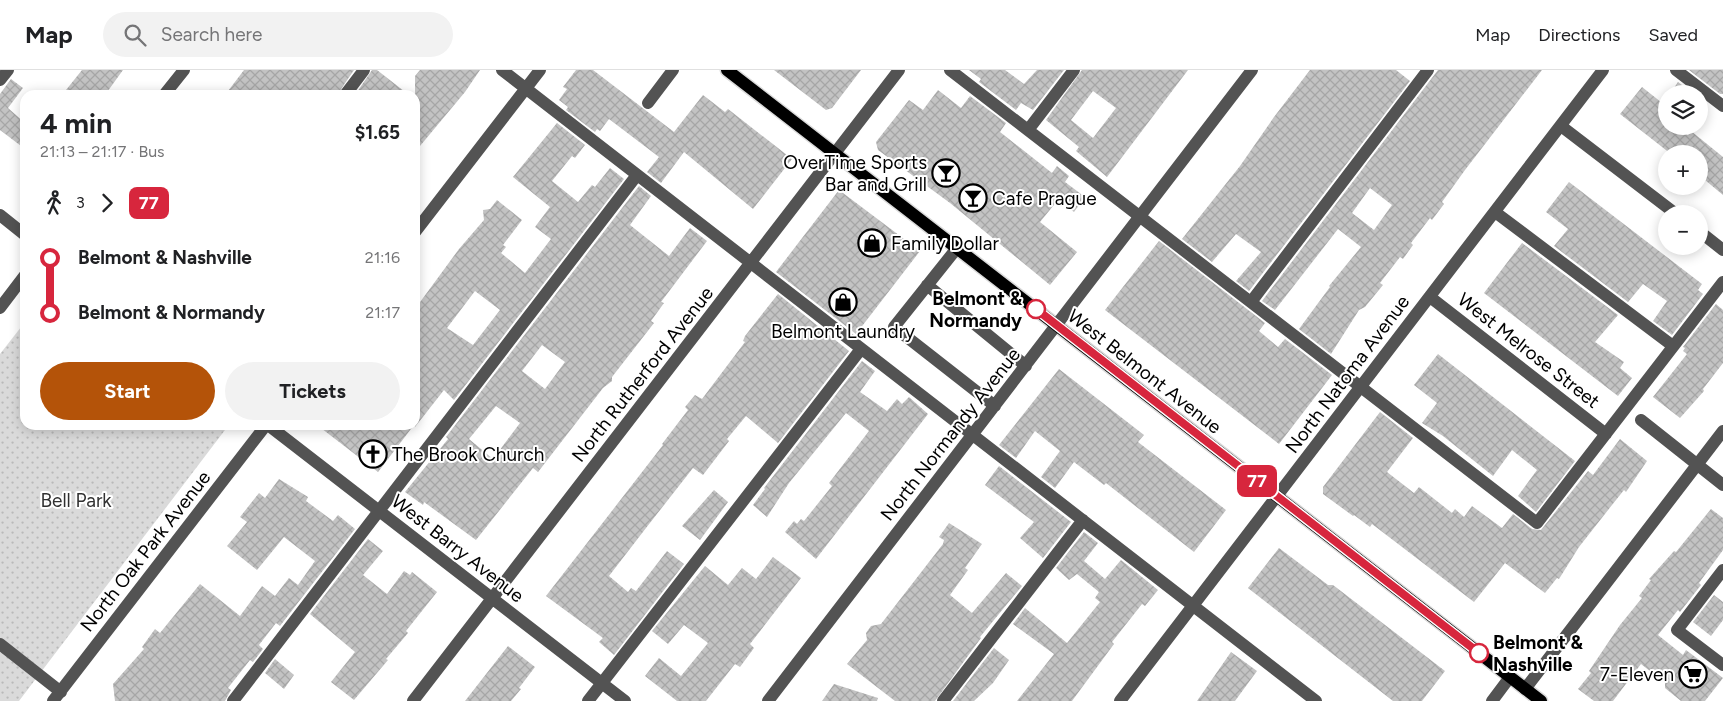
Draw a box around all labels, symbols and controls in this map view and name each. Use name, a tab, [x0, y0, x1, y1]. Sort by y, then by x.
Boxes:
search box	[103, 12, 453, 57]
text: Map	[25, 20, 73, 49]
icon: search	[121, 21, 149, 49]
text: Search here	[161, 23, 262, 46]
text: Map	[1475, 24, 1510, 46]
text: Directions	[1538, 24, 1620, 46]
text: Saved	[1648, 24, 1698, 46]
map controls	[1658, 85, 1708, 255]
button: layers	[1658, 85, 1708, 135]
text: 4 min	[40, 106, 112, 140]
text: $1.65	[355, 121, 400, 144]
text: 21:13 – 21:17 · Bus	[40, 142, 165, 161]
button: +	[1658, 145, 1708, 195]
place label: OverTime Sports Bar and Grill	[783, 151, 927, 196]
bar icon: OverTime Sports Bar and Grill	[931, 158, 961, 188]
bar icon: Cafe Prague	[958, 183, 988, 213]
place label: Cafe Prague	[992, 187, 1097, 210]
icon: walk	[40, 189, 68, 217]
icon: forward	[93, 189, 121, 217]
text: 77	[139, 192, 159, 214]
text: 3	[76, 193, 85, 212]
button: −	[1658, 205, 1708, 255]
shop icon: Family Dollar	[857, 228, 887, 258]
place label: Family Dollar	[891, 232, 999, 255]
text: Belmont & Nashville	[78, 246, 252, 269]
text: 21:16	[365, 248, 400, 267]
street label: North Rutherford Avenue	[567, 282, 718, 467]
shop icon: Belmont Laundry	[828, 287, 858, 317]
place label: Belmont & Normandy	[929, 287, 1023, 332]
street label: West Melrose Street	[1453, 288, 1604, 413]
street label: North Natoma Avenue	[1280, 291, 1414, 458]
marker: Belmont & Normandy	[1026, 299, 1046, 319]
text: Belmont & Normandy	[78, 301, 265, 324]
text: 21:17	[365, 303, 400, 322]
street label: West Belmont Avenue	[1063, 304, 1226, 439]
place label: Belmont Laundry	[771, 320, 915, 343]
street label: North Normandy Avenue	[876, 343, 1025, 525]
button: Start	[40, 362, 215, 420]
button: Tickets	[225, 362, 400, 420]
church icon: The Brook Church	[358, 439, 388, 469]
place label: The Brook Church	[392, 443, 544, 466]
line badge: 77	[1234, 465, 1280, 497]
street label: North Oak Park Avenue	[75, 466, 215, 636]
text: 77	[1247, 470, 1267, 492]
park label: Bell Park	[40, 489, 112, 512]
street label: West Barry Avenue	[387, 490, 528, 607]
place label: Belmont & Nashville	[1493, 631, 1583, 676]
marker: Belmont & Nashville	[1469, 643, 1489, 663]
supermarket icon: 7-Eleven	[1678, 659, 1708, 689]
place label: 7-Eleven	[1600, 663, 1674, 686]

